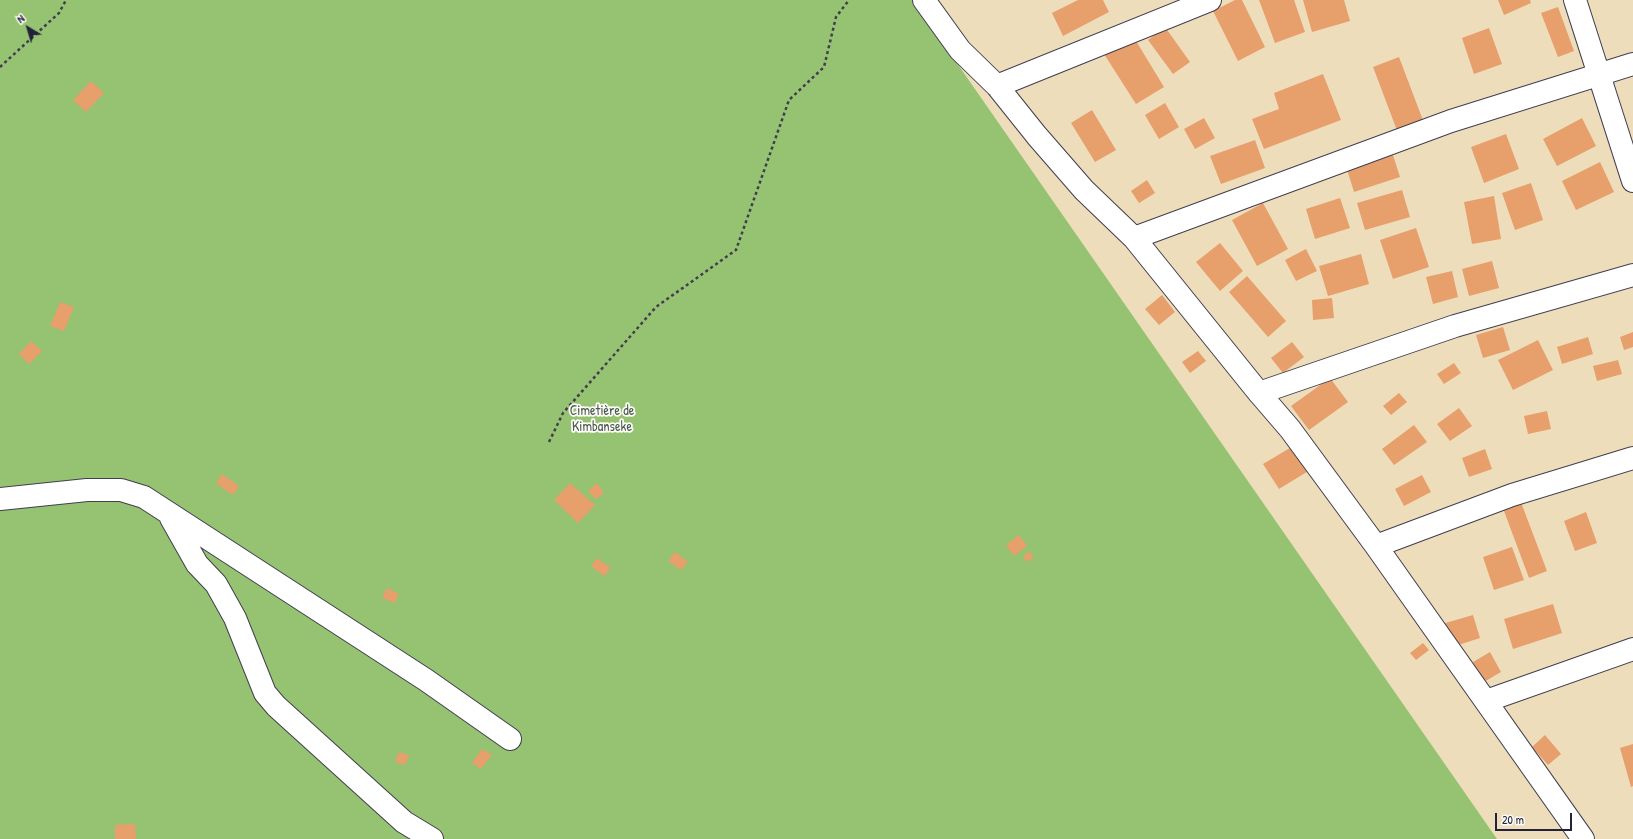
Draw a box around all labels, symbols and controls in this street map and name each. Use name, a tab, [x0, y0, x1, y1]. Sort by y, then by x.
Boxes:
north arrow	[8, 8, 48, 48]
text: N	[14, 11, 27, 26]
park label: Cimetière de Kimbanseke	[570, 403, 634, 436]
scale bar	[1497, 805, 1574, 831]
text: 20 m	[1502, 811, 1524, 828]

